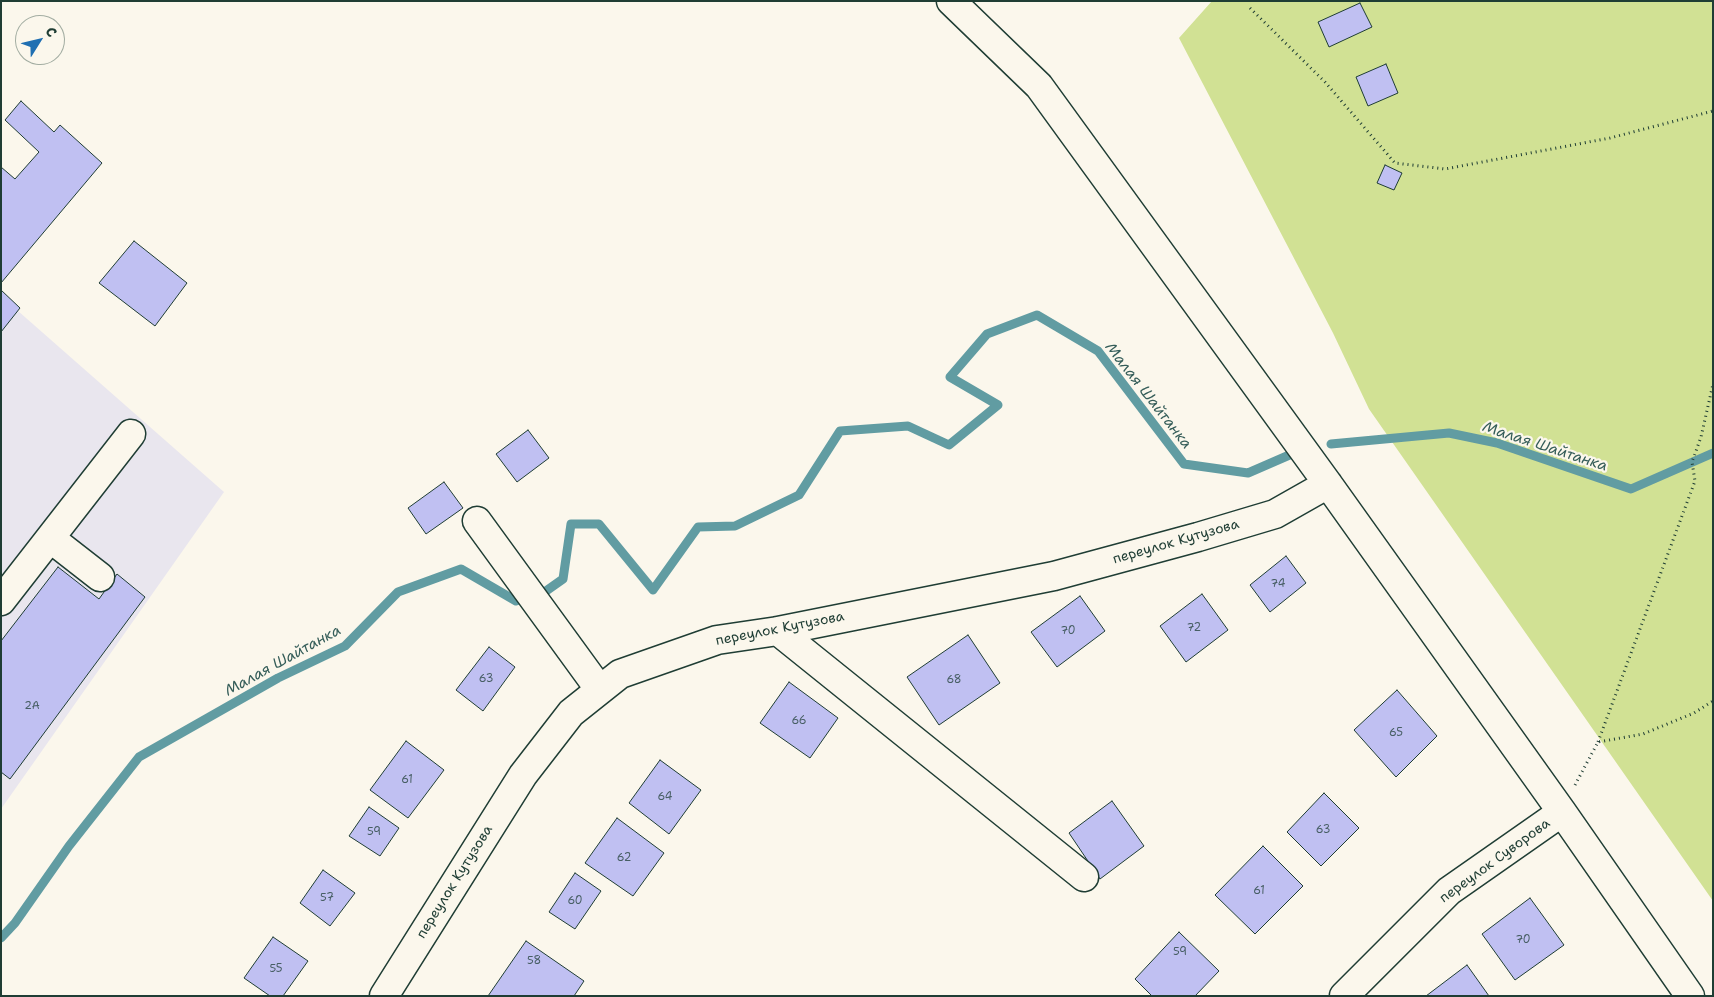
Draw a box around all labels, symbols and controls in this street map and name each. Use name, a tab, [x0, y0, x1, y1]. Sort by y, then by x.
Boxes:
north arrow	[15, 15, 65, 65]
text: С	[42, 23, 61, 41]
water label: Малая Шайтанка	[1101, 339, 1195, 453]
water label: Малая Шайтанка	[1480, 418, 1610, 476]
street label: переулок Кутузова	[1111, 516, 1241, 568]
house number: 74	[1271, 577, 1285, 591]
street label: переулок Кутузова	[714, 608, 846, 650]
house number: 72	[1187, 621, 1201, 635]
water label: Малая Шайтанка	[222, 622, 344, 700]
house number: 70	[1060, 624, 1076, 638]
house number: 63	[479, 672, 493, 686]
house number: 68	[947, 673, 961, 687]
house number: 2А	[24, 699, 40, 713]
house number: 66	[791, 714, 807, 728]
house number: 65	[1389, 726, 1403, 740]
house number: 61	[401, 773, 413, 787]
house number: 64	[657, 790, 673, 804]
street label: переулок Суворова	[1436, 815, 1554, 907]
street label: переулок Кутузова	[413, 822, 497, 942]
house number: 63	[1316, 823, 1330, 837]
house number: 59	[367, 825, 381, 839]
house number: 62	[617, 851, 631, 865]
house number: 61	[1253, 884, 1265, 898]
house number: 57	[320, 891, 334, 905]
house number: 60	[567, 894, 583, 908]
house number: 70	[1515, 933, 1531, 947]
house number: 59	[1173, 945, 1187, 959]
house number: 58	[527, 954, 541, 968]
house number: 55	[269, 962, 283, 976]

